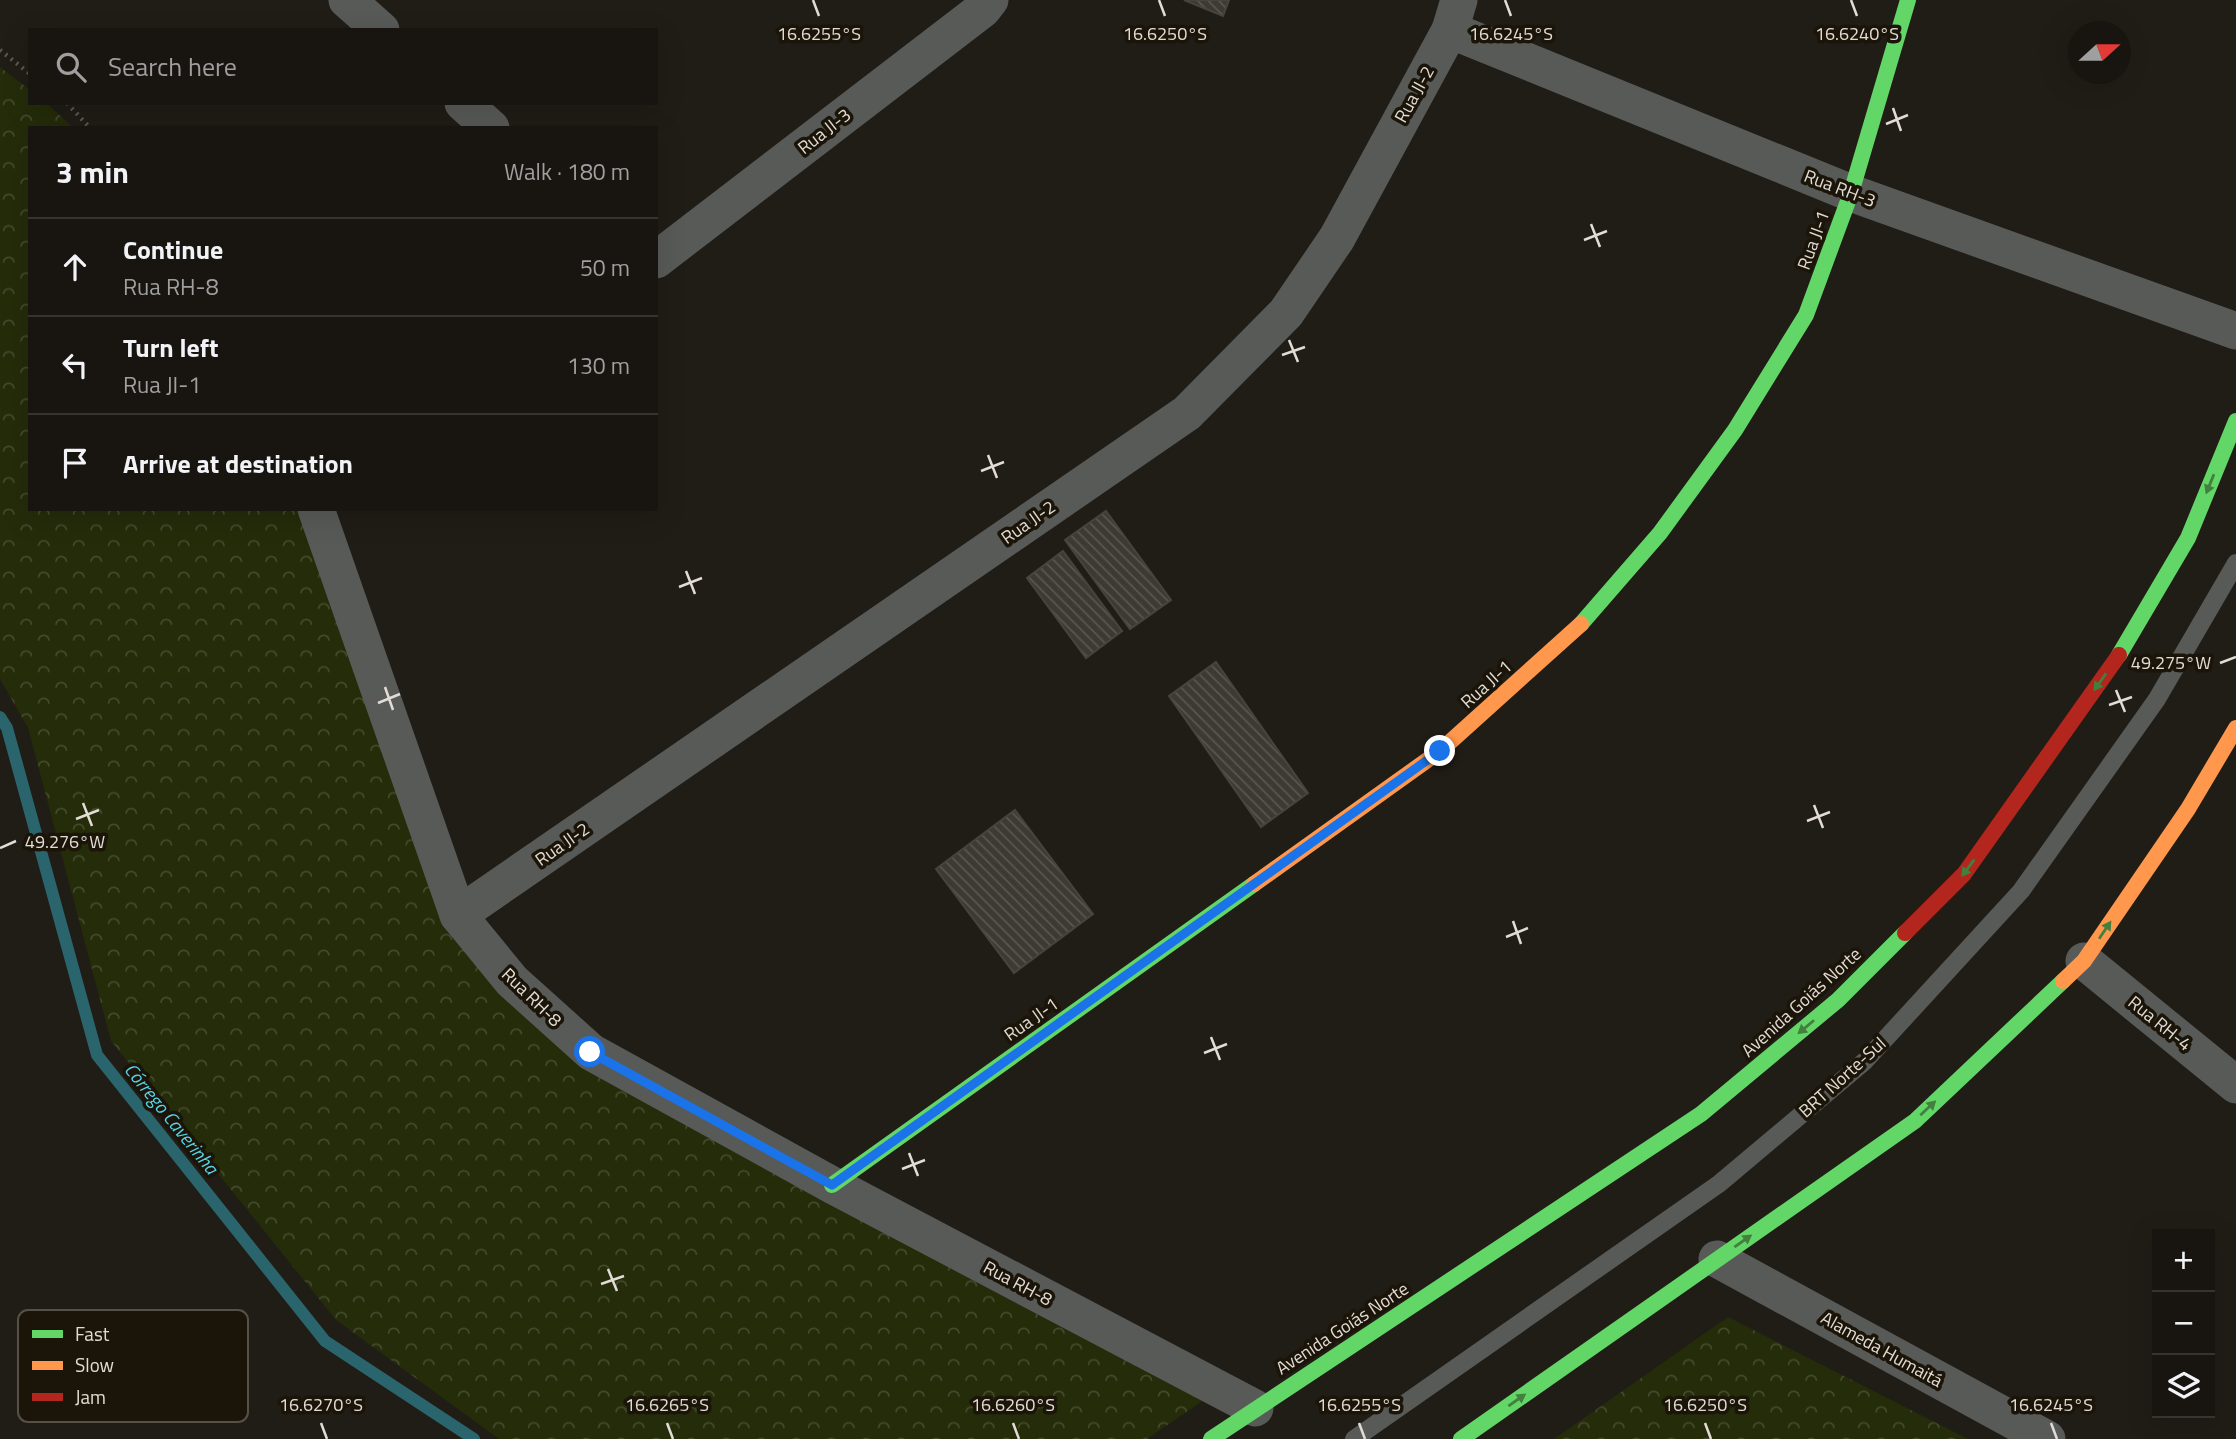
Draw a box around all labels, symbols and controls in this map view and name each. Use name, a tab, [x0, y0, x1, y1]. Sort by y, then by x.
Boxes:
text: 16.6255°S	[777, 20, 861, 47]
text: 16.6250°S	[1123, 20, 1207, 47]
text: 16.6245°S	[1469, 20, 1553, 47]
text: 16.6240°S	[1815, 20, 1899, 47]
north arrow	[2068, 21, 2131, 84]
search box	[28, 28, 658, 105]
text: Search here	[108, 47, 237, 86]
icon: search	[52, 48, 90, 86]
street label: Rua JI-2	[1387, 61, 1441, 127]
street label: Rua JI-3	[792, 102, 856, 160]
text: 3 min	[56, 149, 129, 195]
text: Walk · 180 m	[504, 154, 630, 189]
street label: Rua RH-3	[1800, 162, 1880, 214]
street label: Rua JI-1	[1790, 207, 1836, 273]
text: Continue	[123, 230, 223, 269]
icon: ahead	[56, 248, 94, 286]
text: 50 m	[580, 250, 630, 285]
text: Rua RH-8	[123, 269, 219, 304]
text: Turn left	[123, 328, 218, 367]
icon: left	[56, 346, 94, 384]
text: 130 m	[567, 348, 630, 383]
text: Rua JI-1	[123, 367, 201, 402]
icon: arrive	[56, 444, 94, 482]
text: Arrive at destination	[123, 444, 353, 483]
one-way arrow	[2205, 474, 2216, 495]
street label: Rua JI-2	[995, 493, 1061, 551]
text: 49.275°W	[2131, 649, 2211, 676]
street label: Rua JI-1	[1454, 654, 1518, 714]
one-way arrow	[2093, 673, 2107, 691]
route end	[1424, 735, 1455, 766]
street label: Rua JI-2	[529, 815, 595, 873]
text: 49.276°W	[25, 828, 105, 855]
one-way arrow	[1960, 858, 1975, 876]
one-way arrow	[2099, 920, 2112, 940]
street label: Avenida Goiás Norte	[1735, 941, 1867, 1063]
street label: Rua RH-8	[496, 961, 568, 1033]
street label: Rua RH-4	[2122, 989, 2198, 1057]
street label: Rua JI-1	[998, 990, 1064, 1048]
one-way arrow	[1797, 1019, 1814, 1034]
street label: BRT Norte-Sul	[1792, 1030, 1892, 1124]
route start	[574, 1036, 605, 1067]
water label: Córrego Caverinha	[118, 1056, 227, 1181]
one-way arrow	[1919, 1101, 1936, 1117]
map controls	[2152, 1229, 2215, 1418]
button: +	[2152, 1229, 2215, 1292]
one-way arrow	[1734, 1234, 1752, 1248]
street label: Rua RH-8	[979, 1254, 1057, 1312]
street label: Avenida Goiás Norte	[1270, 1275, 1414, 1381]
button: −	[2152, 1292, 2215, 1355]
street label: Alameda Humaitá	[1816, 1304, 1948, 1394]
legend	[18, 1310, 248, 1422]
text: Fast	[75, 1319, 110, 1348]
text: Slow	[75, 1350, 114, 1379]
button: layers	[2152, 1355, 2215, 1418]
text: Jam	[75, 1382, 106, 1411]
text: 16.6270°S	[279, 1391, 363, 1418]
text: 16.6265°S	[625, 1391, 709, 1418]
text: 16.6260°S	[971, 1391, 1055, 1418]
text: 16.6255°S	[1317, 1391, 1401, 1418]
text: 16.6250°S	[1663, 1391, 1747, 1418]
text: 16.6245°S	[2009, 1391, 2093, 1418]
one-way arrow	[1508, 1393, 1526, 1407]

